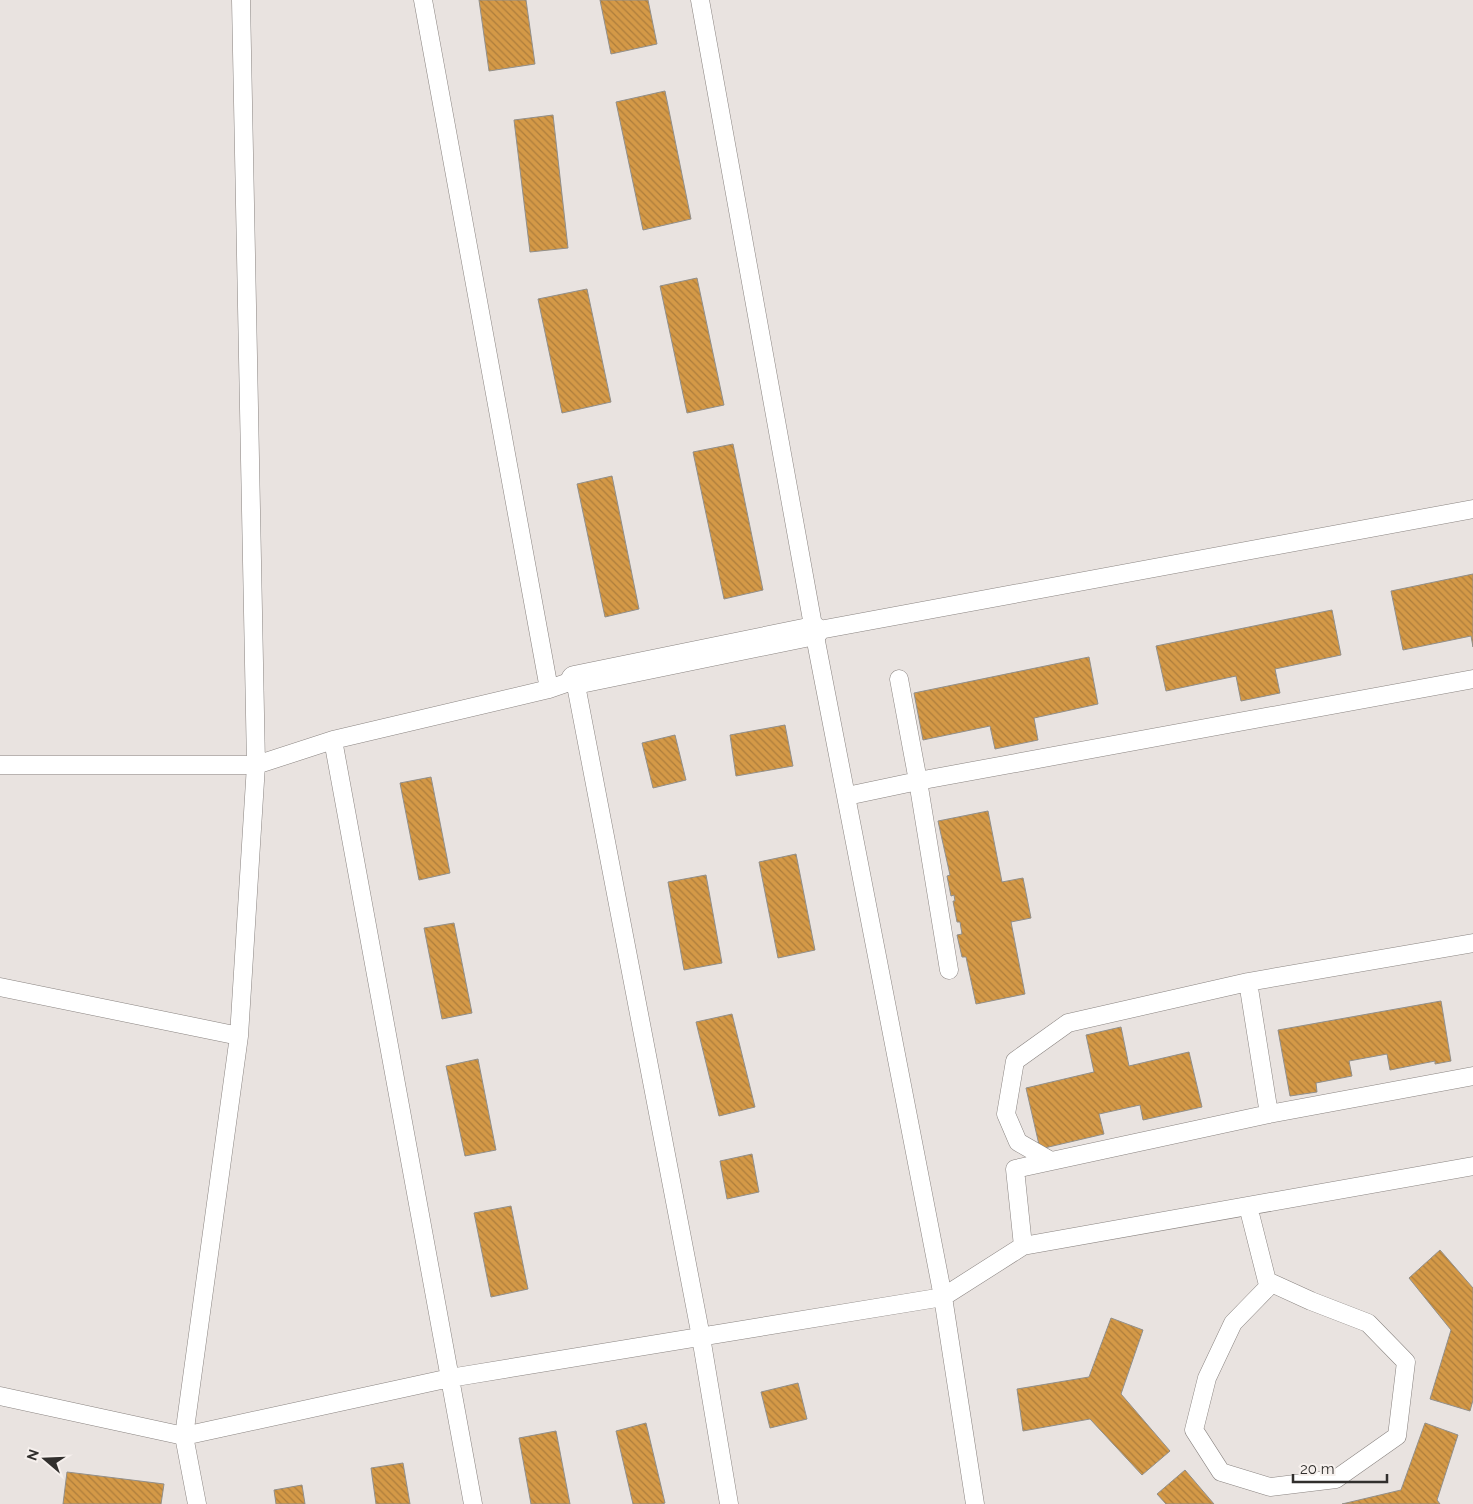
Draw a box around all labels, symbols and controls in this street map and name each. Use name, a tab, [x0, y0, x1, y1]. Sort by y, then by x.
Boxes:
north arrow	[20, 1434, 70, 1484]
text: N	[23, 1447, 42, 1462]
scale bar	[1293, 1452, 1387, 1484]
text: 20 m	[1300, 1460, 1335, 1478]

